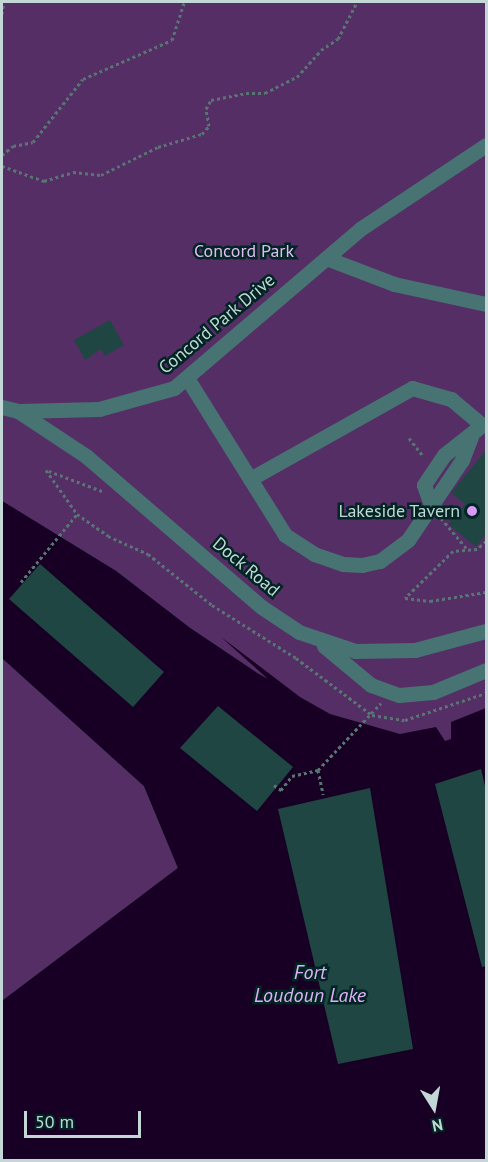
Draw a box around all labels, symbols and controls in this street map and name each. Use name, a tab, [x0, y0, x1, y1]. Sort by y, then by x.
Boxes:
park label: Concord Park	[194, 240, 294, 262]
street label: Concord Park Drive	[154, 269, 280, 379]
place label: Lakeside Tavern	[338, 500, 460, 522]
marker: Lakeside Tavern	[465, 504, 479, 518]
street label: Dock Road	[208, 533, 284, 601]
water label: Fort Loudoun Lake	[254, 961, 366, 1008]
north arrow	[404, 1078, 464, 1138]
scale bar	[27, 1099, 144, 1137]
text: 50 m	[35, 1110, 74, 1133]
text: N	[430, 1115, 445, 1136]

